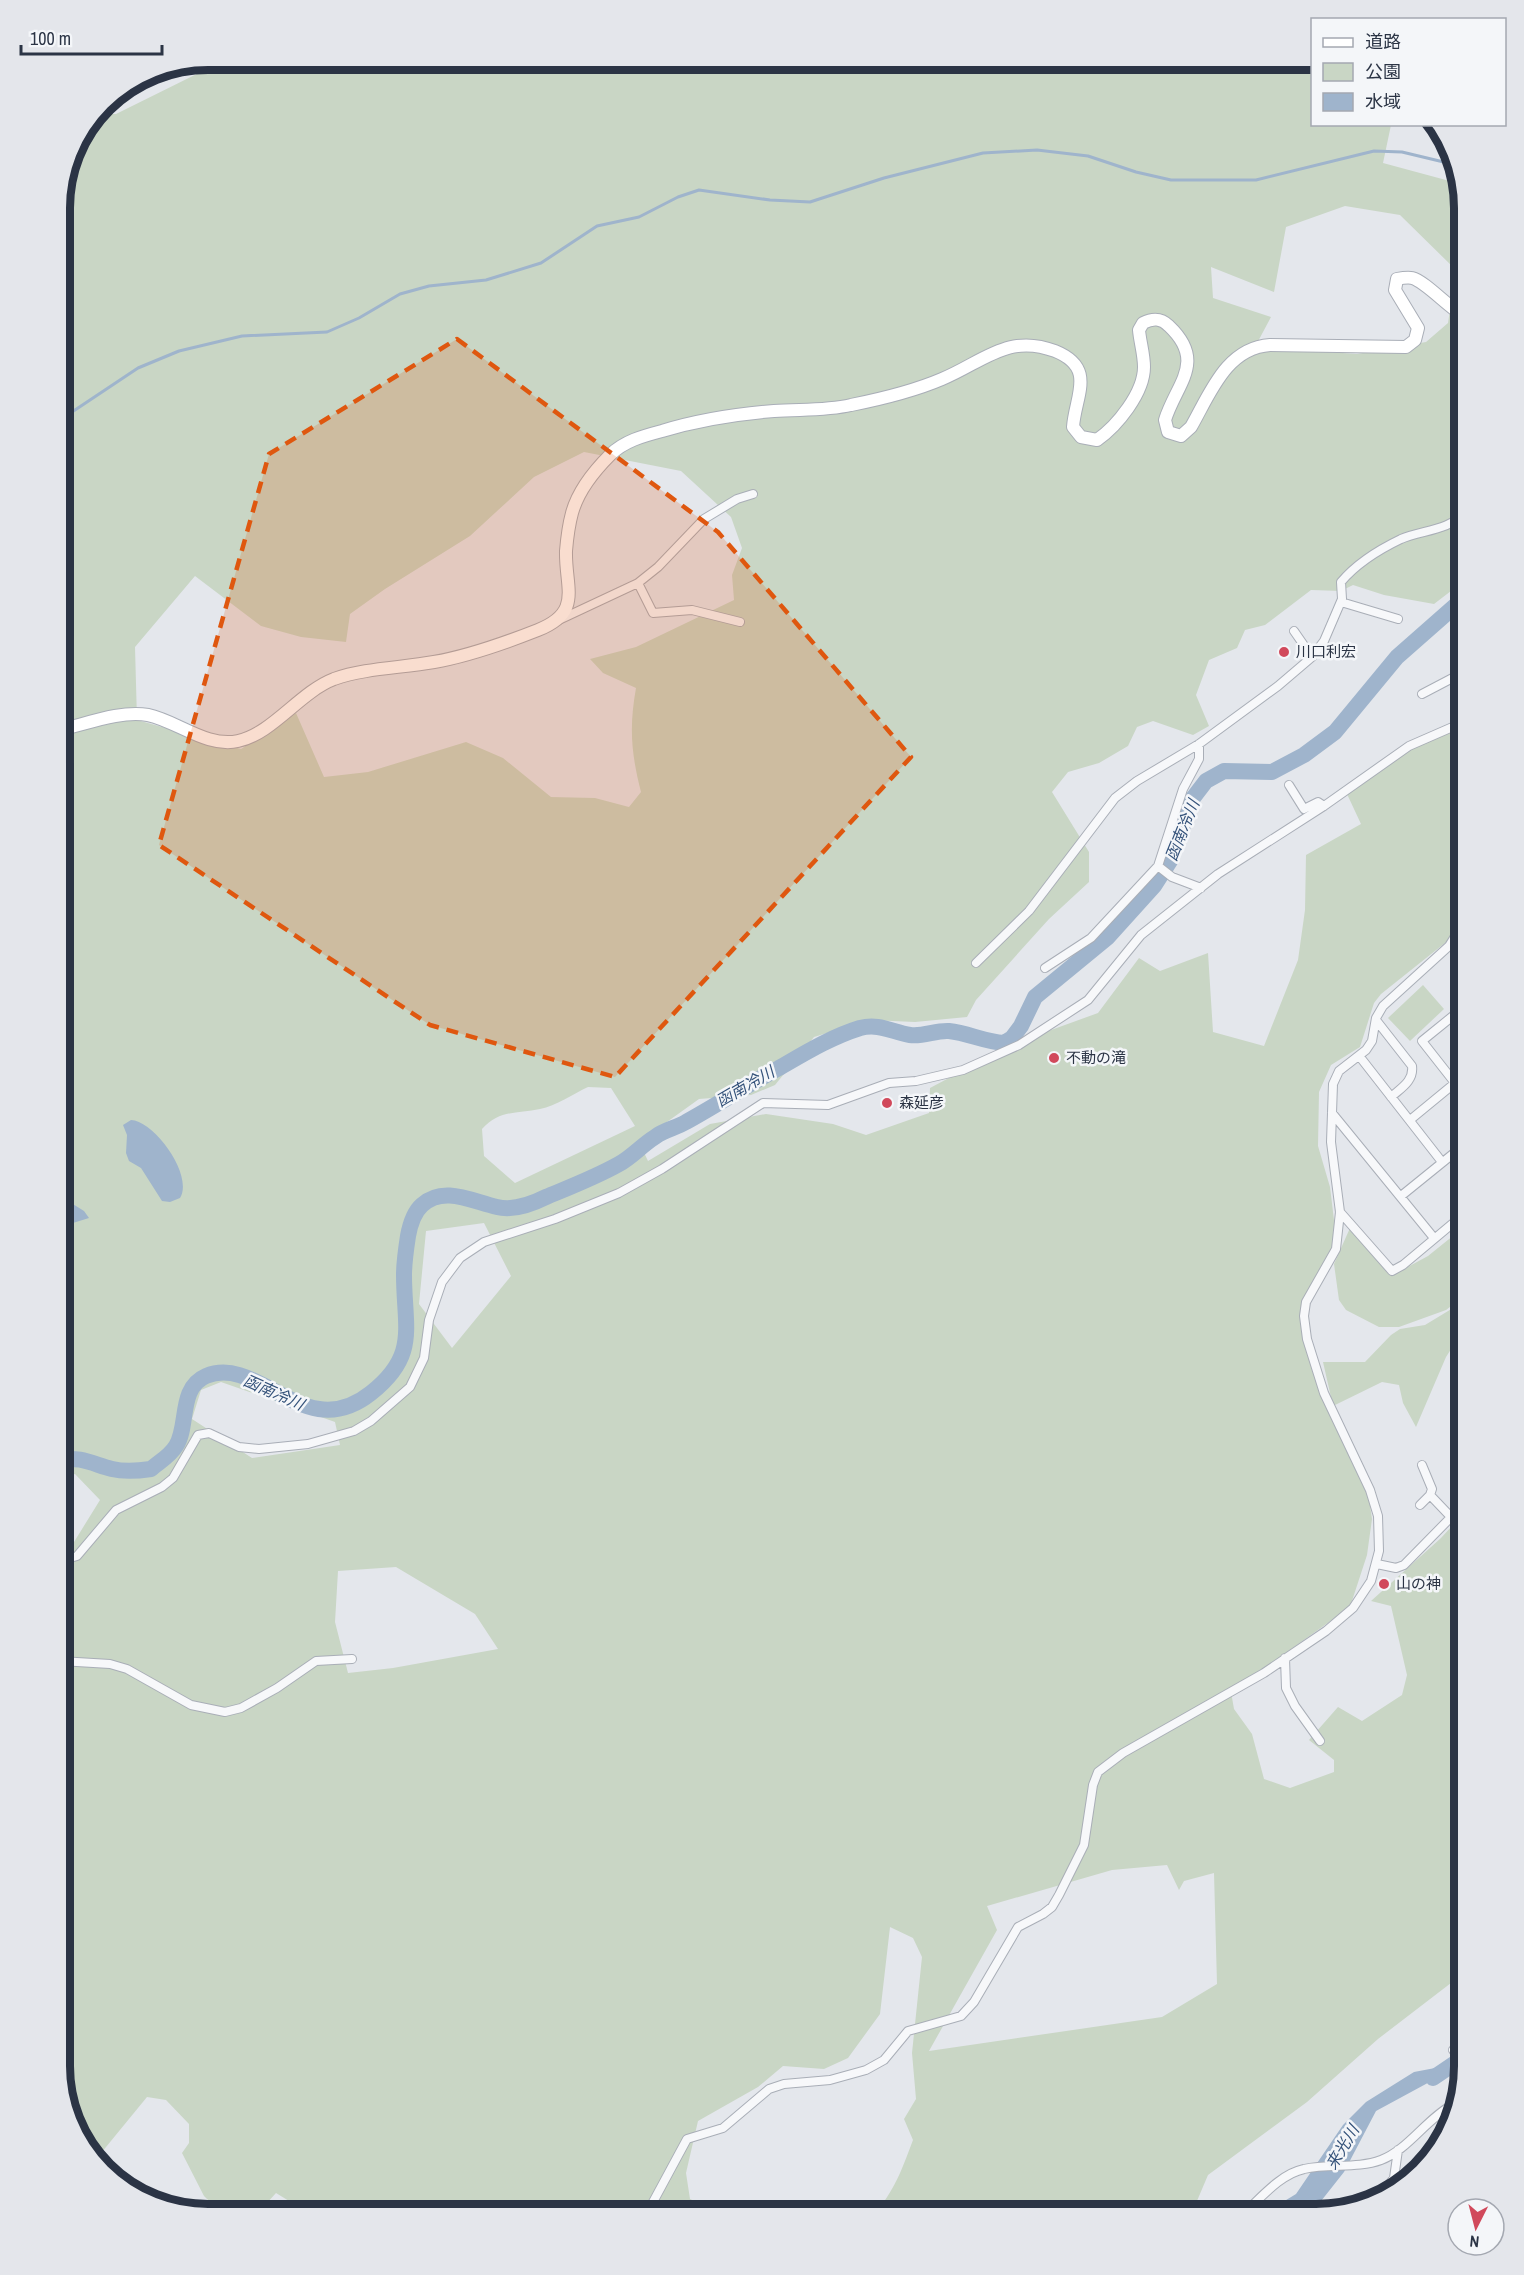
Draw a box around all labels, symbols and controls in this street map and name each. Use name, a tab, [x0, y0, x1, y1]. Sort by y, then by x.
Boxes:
scale bar	[21, 18, 162, 56]
legend	[1311, 18, 1506, 126]
text: 100 m	[30, 26, 71, 51]
text: 道路	[1365, 29, 1401, 54]
text: 公園	[1365, 59, 1401, 84]
text: 水域	[1365, 89, 1401, 114]
place label: 川口利宏	[1296, 641, 1356, 662]
marker: 川口利宏	[1277, 645, 1291, 659]
water label: 函南冷川	[1160, 794, 1205, 864]
place label: 不動の滝	[1066, 1047, 1126, 1068]
marker: 不動の滝	[1047, 1051, 1061, 1065]
water label: 函南冷川	[712, 1059, 780, 1112]
place label: 森延彦	[899, 1092, 944, 1113]
marker: 森延彦	[880, 1096, 894, 1110]
water label: 函南冷川	[240, 1369, 310, 1416]
place label: 山の神	[1396, 1573, 1441, 1594]
marker: 山の神	[1377, 1577, 1391, 1591]
water label: 来光川	[1320, 2119, 1365, 2173]
north arrow	[1446, 2197, 1506, 2257]
text: N	[1469, 2230, 1480, 2253]

